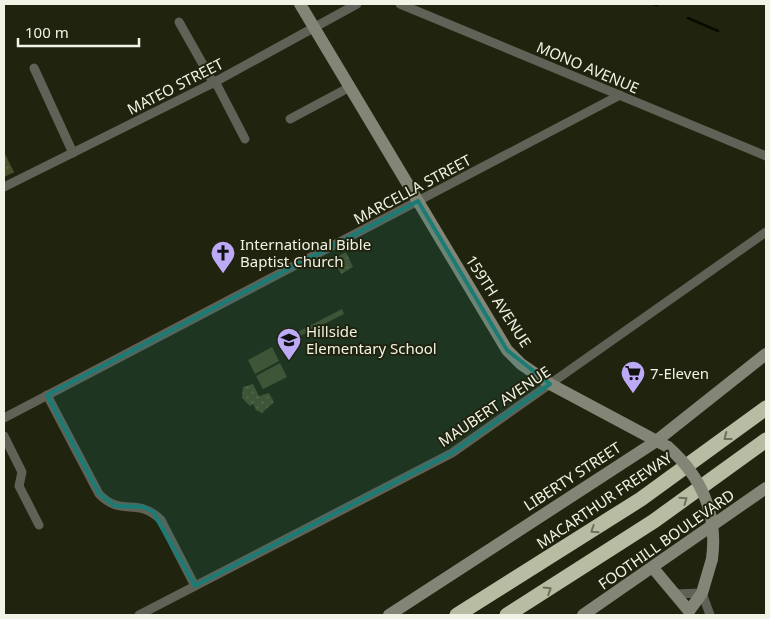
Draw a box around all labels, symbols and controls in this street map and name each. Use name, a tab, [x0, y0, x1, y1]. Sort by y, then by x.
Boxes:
scale bar	[18, 15, 139, 47]
text: 100 m	[25, 22, 69, 42]
street label: MONO AVENUE	[534, 36, 642, 98]
street label: MATEO STREET	[124, 53, 227, 119]
street label: MARCELLA STREET	[350, 149, 475, 228]
place label: International Bible Baptist Church	[240, 234, 371, 271]
church icon: International Bible Baptist Church	[210, 240, 236, 274]
street label: 159TH AVENUE	[462, 251, 536, 351]
place label: Hillside Elementary School	[306, 321, 437, 358]
school or university icon: Hillside Elementary School	[276, 327, 302, 361]
supermarket icon: 7-Eleven	[620, 360, 646, 394]
street label: MAUBERT AVENUE	[434, 361, 554, 451]
place label: 7-Eleven	[650, 363, 709, 383]
one-way arrow	[723, 431, 733, 440]
street label: LIBERTY STREET	[520, 437, 625, 515]
street label: MACARTHUR FREEWAY	[532, 447, 676, 553]
street label: FOOTHILL BOULEVARD	[594, 484, 738, 594]
one-way arrow	[678, 497, 688, 506]
one-way arrow	[590, 524, 600, 533]
one-way arrow	[543, 586, 552, 596]

